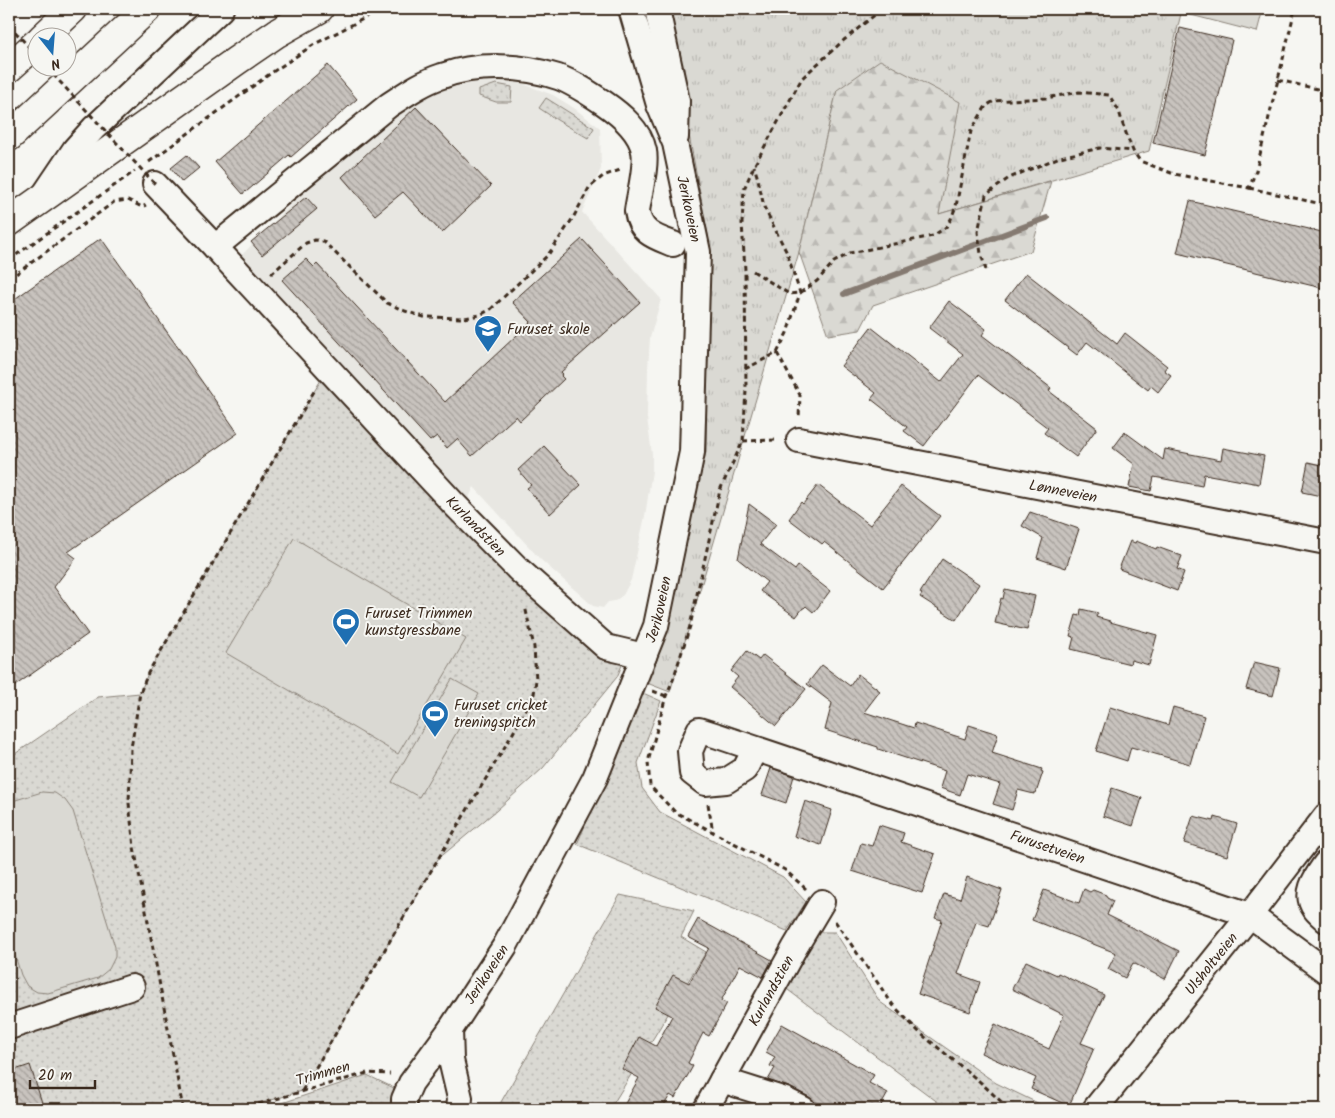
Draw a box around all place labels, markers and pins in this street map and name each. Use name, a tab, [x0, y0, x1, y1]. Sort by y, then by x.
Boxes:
school or university icon: Furuset skole	[473, 314, 503, 353]
place label: Furuset skole	[507, 318, 590, 342]
place label: Furuset Trimmen kunstgressbane	[365, 602, 472, 643]
sports icon: Furuset Trimmen kunstgressbane	[331, 607, 361, 646]
place label: Furuset cricket treningspitch	[454, 694, 548, 735]
sports icon: Furuset cricket treningspitch	[420, 699, 450, 738]

